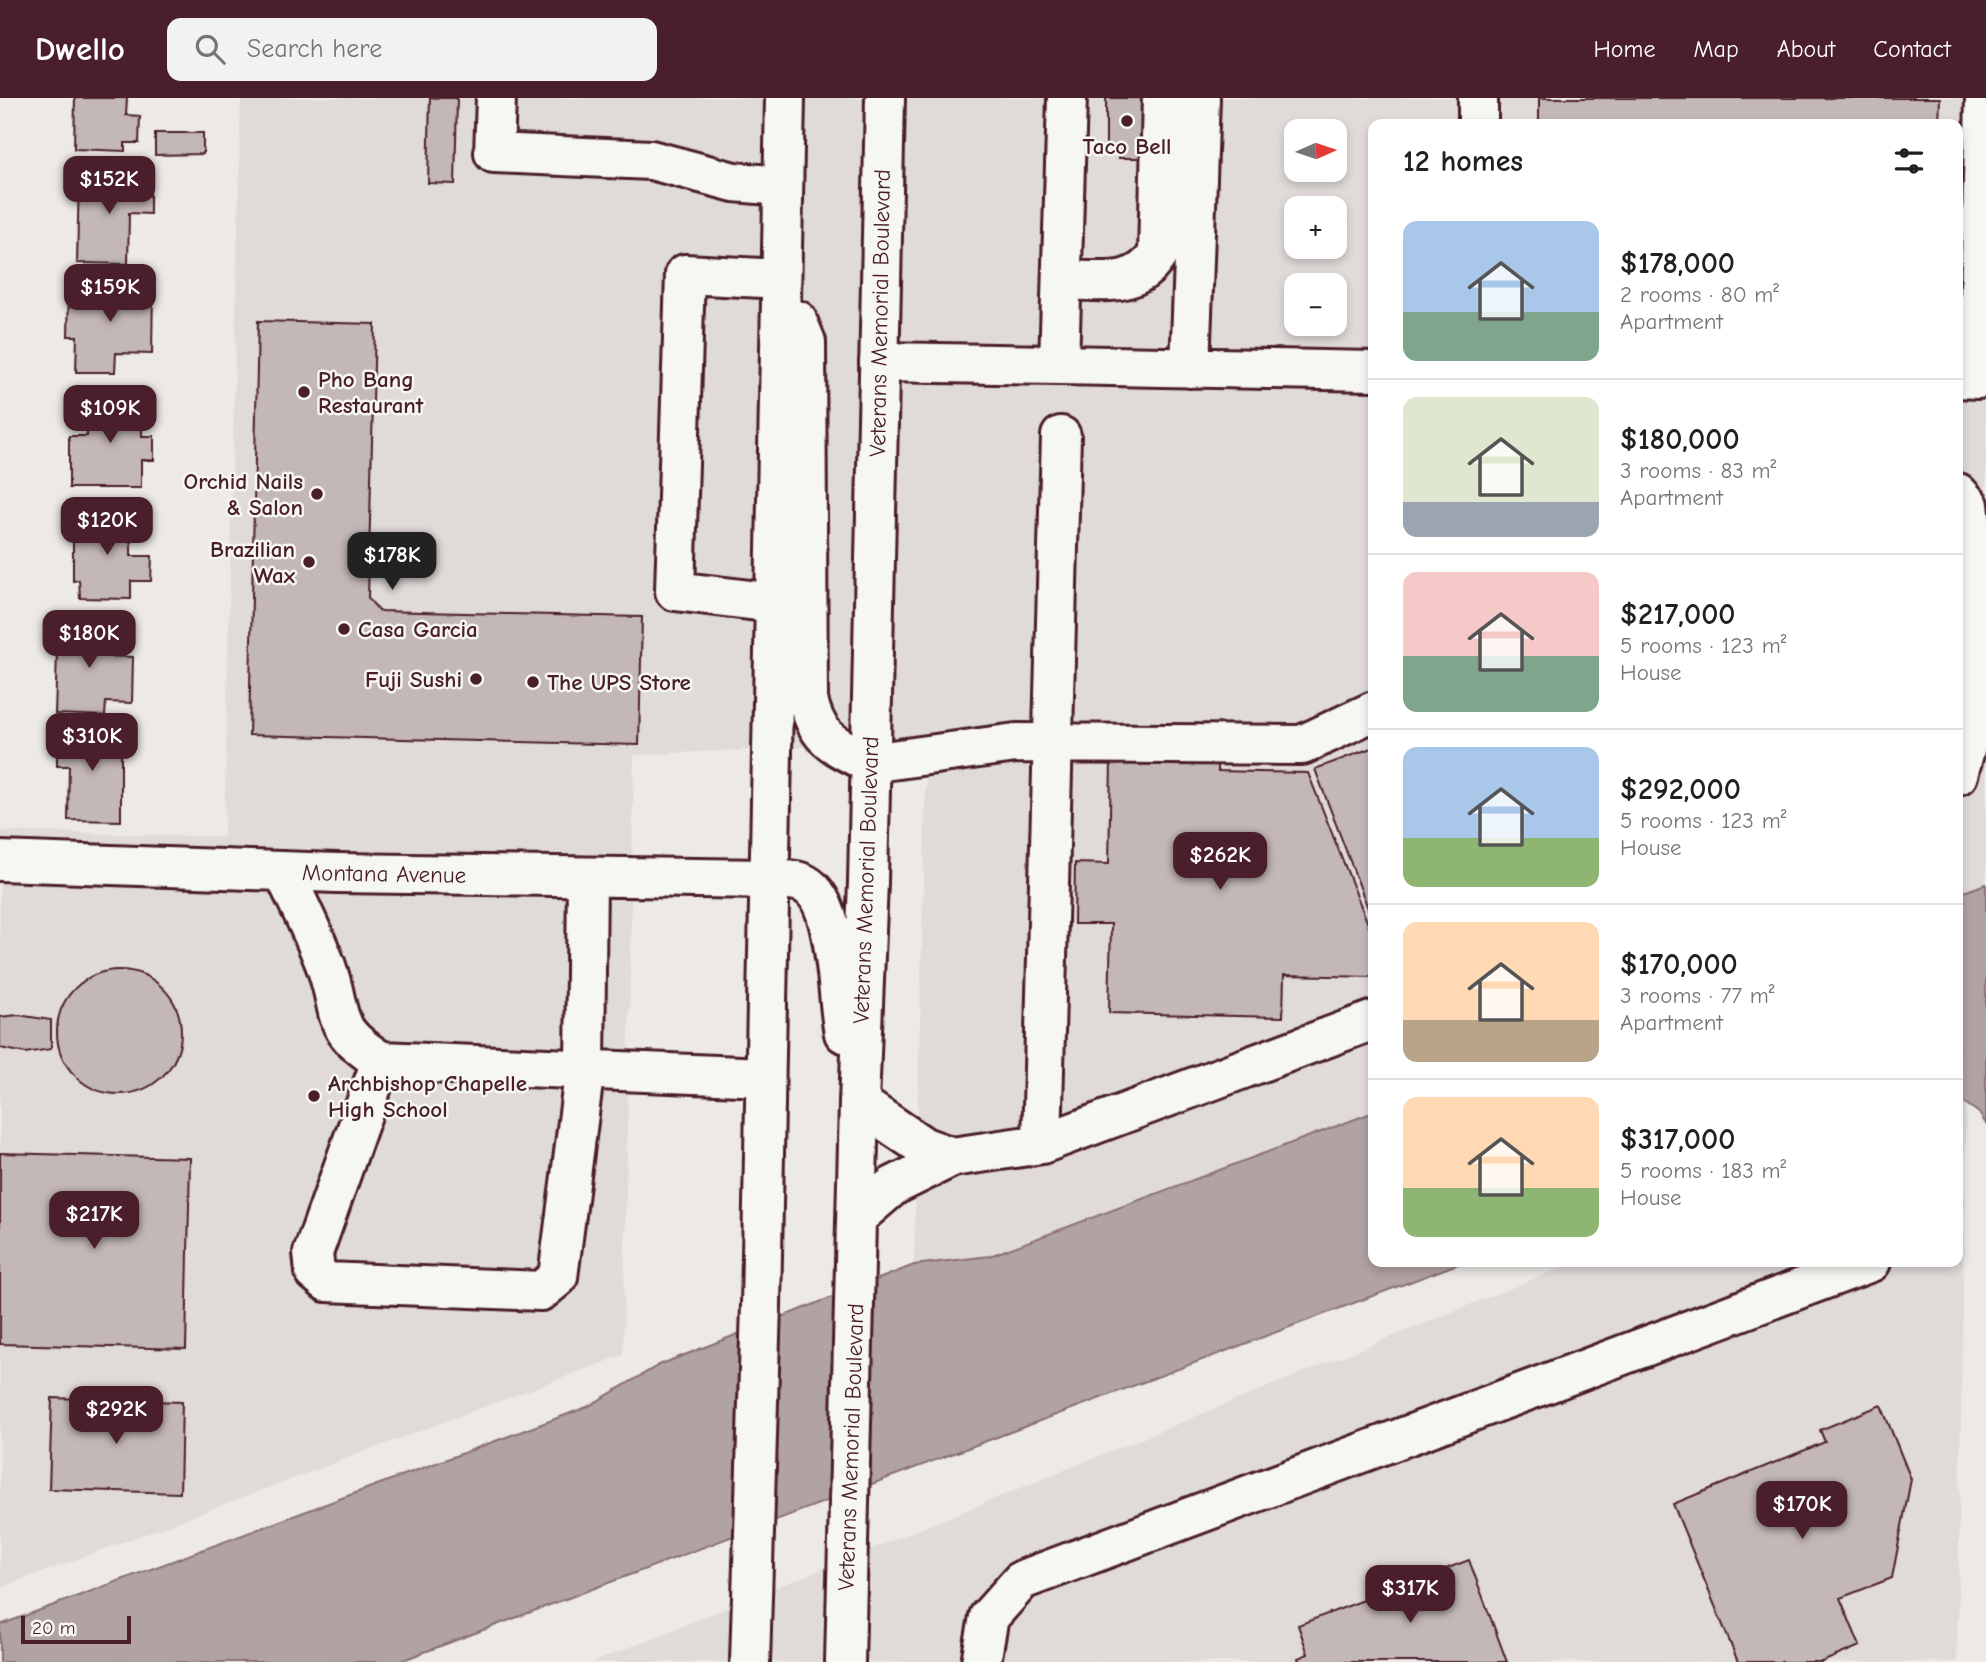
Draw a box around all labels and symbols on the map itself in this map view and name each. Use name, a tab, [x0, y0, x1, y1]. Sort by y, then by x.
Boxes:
marker: Taco Bell	[1119, 113, 1135, 129]
north arrow	[1284, 119, 1348, 182]
place label: Taco Bell	[1083, 133, 1172, 160]
pin: $152K	[60, 156, 158, 216]
street label: Veterans Memorial Boulevard	[864, 169, 896, 457]
pin: $159K	[61, 264, 159, 324]
place label: Pho Bang Restaurant	[318, 366, 424, 419]
marker: Pho Bang Restaurant	[296, 384, 312, 400]
pin: $109K	[61, 386, 159, 445]
place label: Orchid Nails & Salon	[184, 468, 303, 521]
marker: Orchid Nails & Salon	[309, 486, 325, 502]
pin: $120K	[58, 498, 156, 557]
pin: $178K	[343, 532, 441, 592]
place label: Brazilian Wax	[210, 536, 296, 589]
marker: Brazilian Wax	[301, 554, 317, 570]
pin: $180K	[40, 610, 138, 670]
place label: Casa Garcia	[358, 616, 478, 643]
marker: Casa Garcia	[336, 621, 352, 637]
place label: Fuji Sushi	[365, 666, 462, 693]
place label: The UPS Store	[547, 669, 691, 696]
marker: Fuji Sushi	[468, 671, 484, 687]
marker: The UPS Store	[525, 674, 541, 690]
pin: $310K	[43, 714, 141, 773]
street label: Veterans Memorial Boulevard	[847, 736, 885, 1024]
pin: $262K	[1171, 832, 1269, 892]
street label: Montana Avenue	[302, 859, 466, 889]
place label: Archbishop Chapelle High School	[328, 1070, 527, 1123]
marker: Archbishop Chapelle High School	[306, 1088, 322, 1104]
pin: $217K	[45, 1192, 143, 1251]
street label: Veterans Memorial Boulevard	[832, 1303, 870, 1591]
pin: $292K	[67, 1386, 165, 1446]
pin: $170K	[1753, 1482, 1851, 1541]
pin: $317K	[1361, 1566, 1459, 1625]
scale bar	[21, 1613, 131, 1645]

